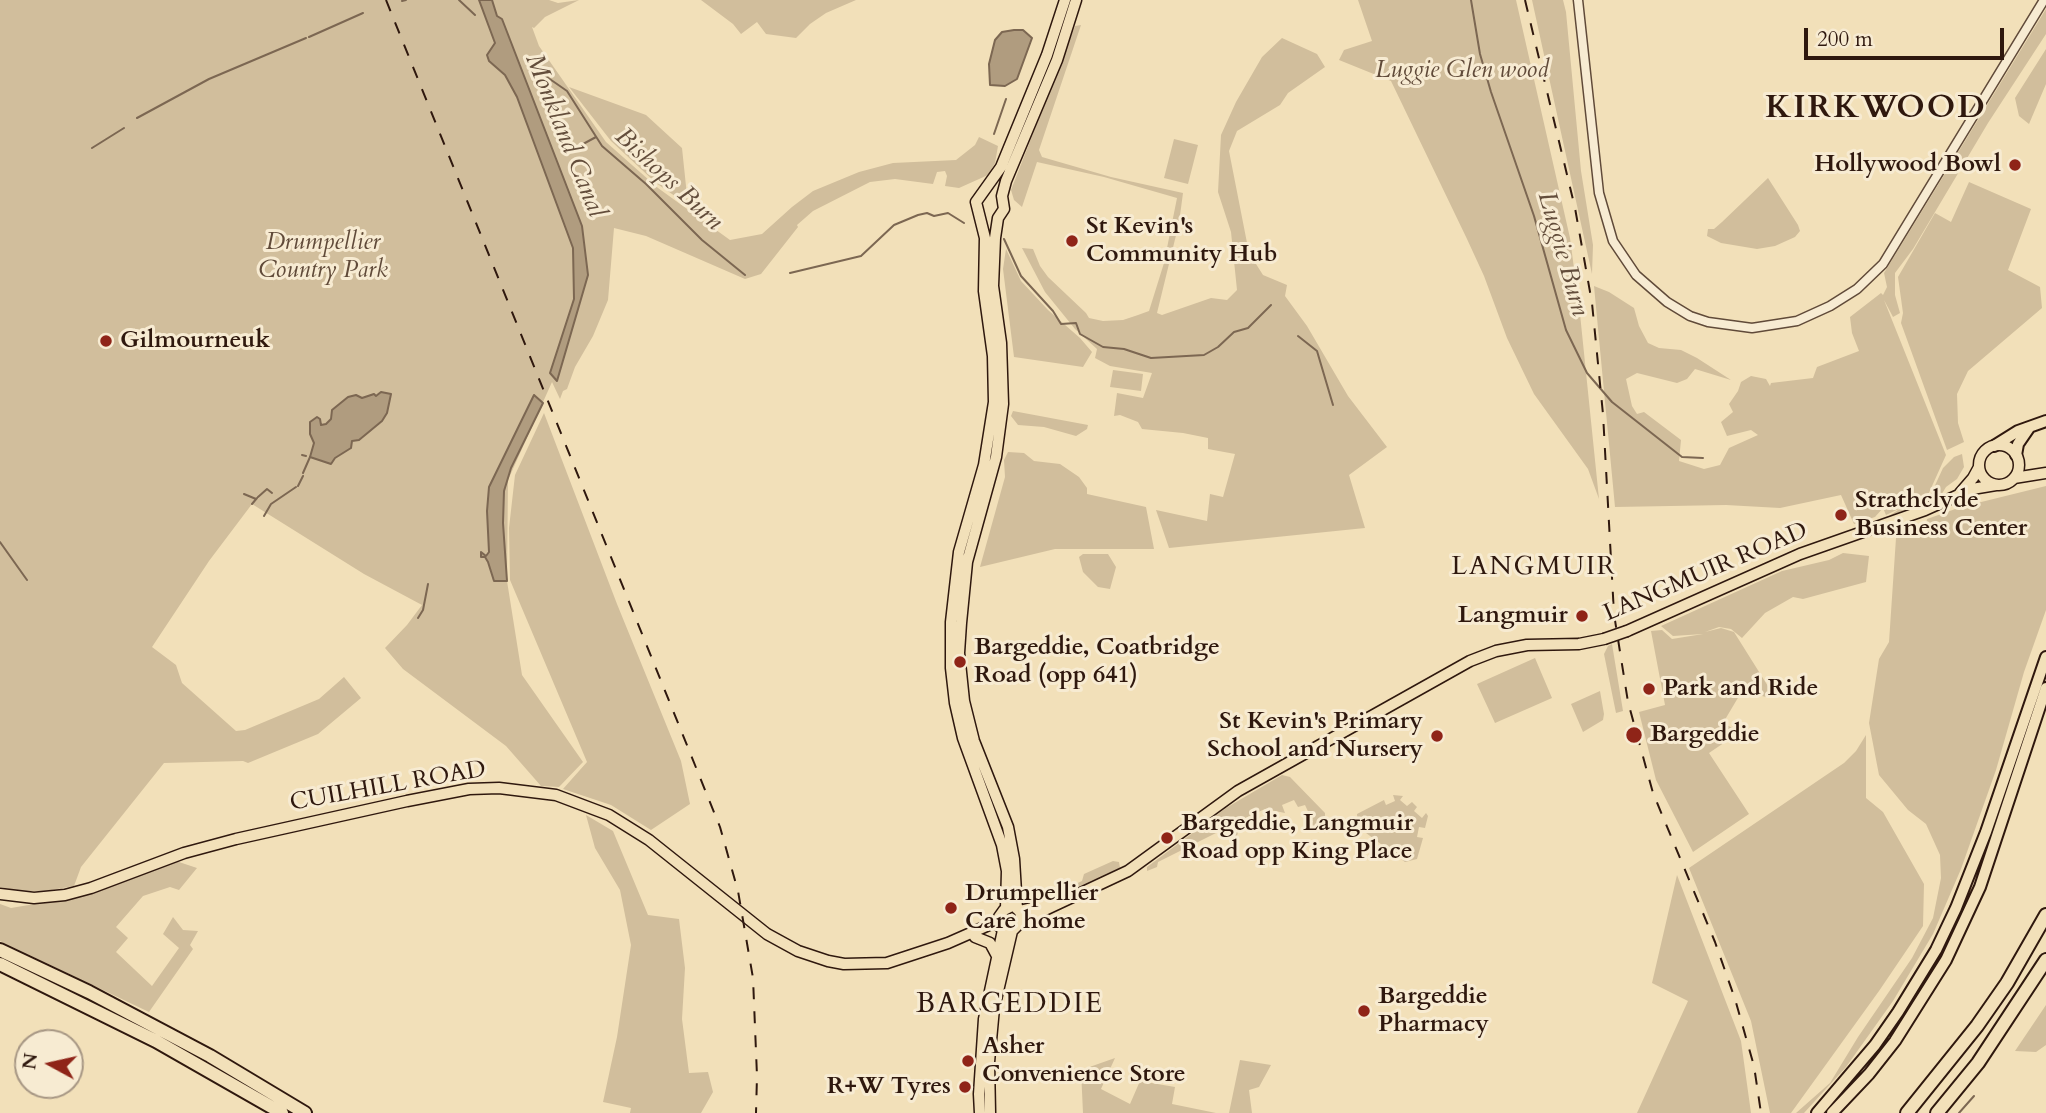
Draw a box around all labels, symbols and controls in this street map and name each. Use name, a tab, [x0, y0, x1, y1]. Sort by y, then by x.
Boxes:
scale bar	[1808, 14, 2008, 58]
text: 200 m	[1817, 25, 1873, 54]
water label: Monkland Canal	[517, 49, 611, 223]
park label: Luggie Glen wood	[1375, 57, 1549, 85]
district label: KIRKWOOD	[1766, 91, 1986, 129]
water label: Bishops Burn	[607, 122, 729, 238]
place label: Hollywood Bowl	[1814, 151, 2001, 179]
marker: Hollywood Bowl	[2007, 157, 2023, 173]
water label: Luggie Burn	[1529, 188, 1595, 320]
place label: St Kevin's Community Hub	[1086, 213, 1277, 269]
park label: Drumpellier Country Park	[258, 229, 388, 285]
marker: St Kevin's Community Hub	[1064, 233, 1080, 249]
place label: Gilmourneuk	[120, 327, 270, 355]
marker: Gilmourneuk	[98, 333, 114, 349]
place label: Strathclyde Business Center	[1855, 487, 2027, 543]
marker: Strathclyde Business Center	[1833, 507, 1849, 523]
street label: LANGMUIR ROAD	[1600, 517, 1812, 629]
district label: LANGMUIR	[1452, 552, 1616, 584]
place label: Langmuir	[1458, 602, 1568, 630]
marker: Langmuir	[1574, 608, 1590, 624]
place label: Bargeddie, Coatbridge Road (opp 641)	[974, 634, 1220, 690]
marker: Bargeddie, Coatbridge Road (opp 641)	[952, 654, 968, 670]
place label: Park and Ride	[1663, 675, 1818, 703]
marker: Park and Ride	[1641, 681, 1657, 697]
place label: St Kevin's Primary School and Nursery	[1207, 708, 1423, 764]
place label: Bargeddie	[1650, 721, 1760, 749]
marker: Bargeddie	[1624, 725, 1644, 745]
marker: St Kevin's Primary School and Nursery	[1429, 728, 1445, 744]
street label: CUILHILL ROAD	[288, 756, 488, 818]
place label: Bargeddie, Langmuir Road opp King Place	[1181, 810, 1413, 866]
marker: Bargeddie, Langmuir Road opp King Place	[1159, 830, 1175, 846]
place label: Drumpellier Care home	[965, 880, 1098, 936]
marker: Drumpellier Care home	[943, 900, 959, 916]
place label: Bargeddie Pharmacy	[1378, 983, 1489, 1039]
district label: BARGEDDIE	[917, 989, 1103, 1023]
marker: Bargeddie Pharmacy	[1356, 1003, 1372, 1019]
north arrow	[14, 1029, 84, 1099]
place label: Asher Convenience Store	[982, 1033, 1186, 1089]
text: N	[16, 1051, 44, 1071]
marker: Asher Convenience Store	[960, 1053, 976, 1069]
place label: R+W Tyres	[827, 1073, 951, 1101]
marker: R+W Tyres	[957, 1079, 973, 1095]

